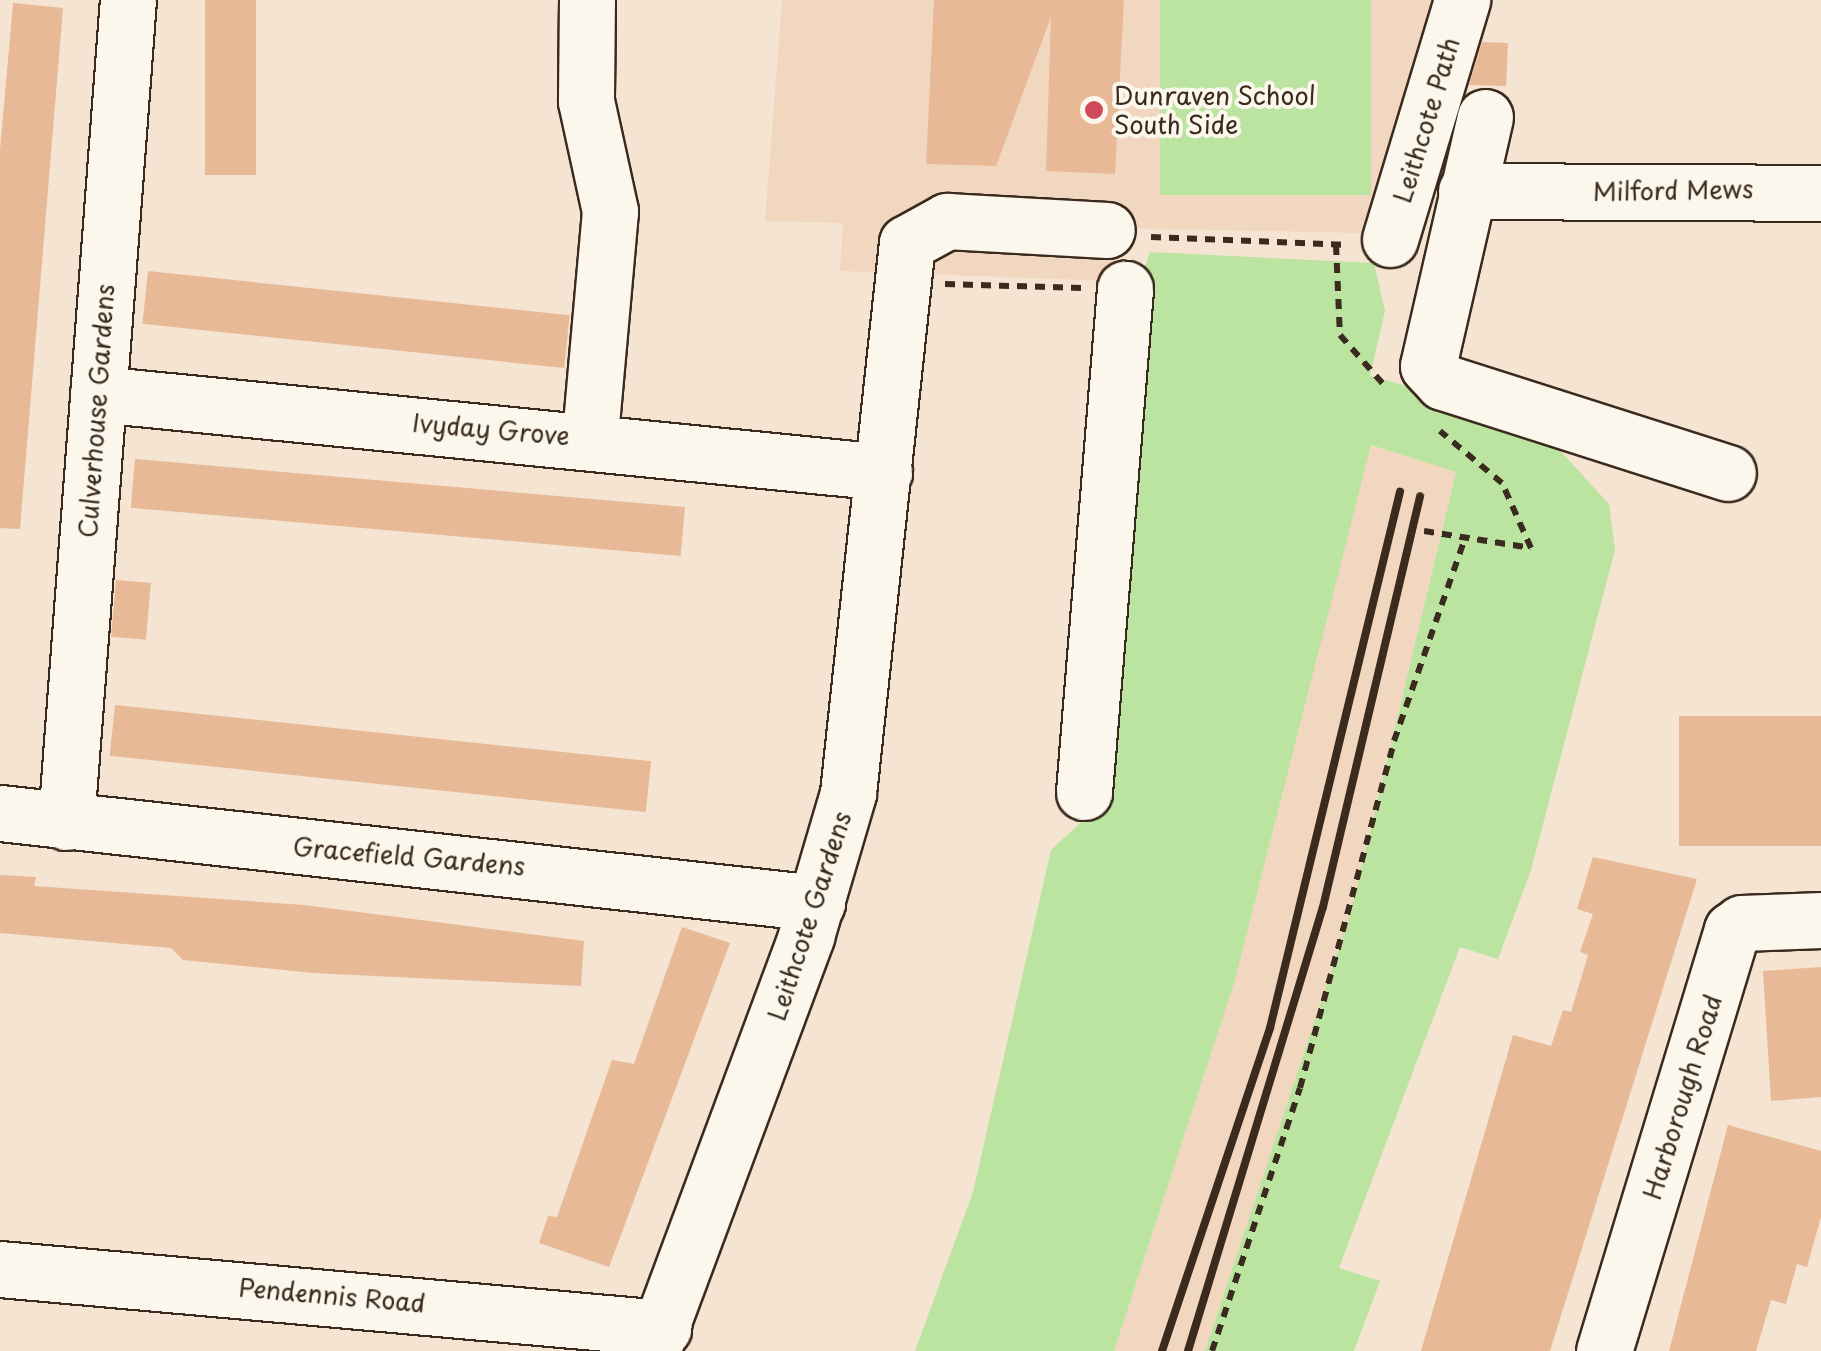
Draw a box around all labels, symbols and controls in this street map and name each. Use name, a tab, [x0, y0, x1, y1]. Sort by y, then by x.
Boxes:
street label: Leithcote Path	[1387, 34, 1465, 206]
place label: Dunraven School South Side	[1114, 81, 1319, 140]
marker: Dunraven School South Side	[1083, 99, 1105, 121]
street label: Milford Mews	[1592, 174, 1754, 206]
street label: Culverhouse Gardens	[72, 284, 120, 538]
street label: Ivyday Grove	[410, 407, 572, 451]
street label: Leithcote Gardens	[761, 809, 857, 1023]
street label: Gracefield Gardens	[293, 831, 525, 881]
street label: Harborough Road	[1637, 991, 1727, 1203]
street label: Pendennis Road	[238, 1272, 426, 1318]

